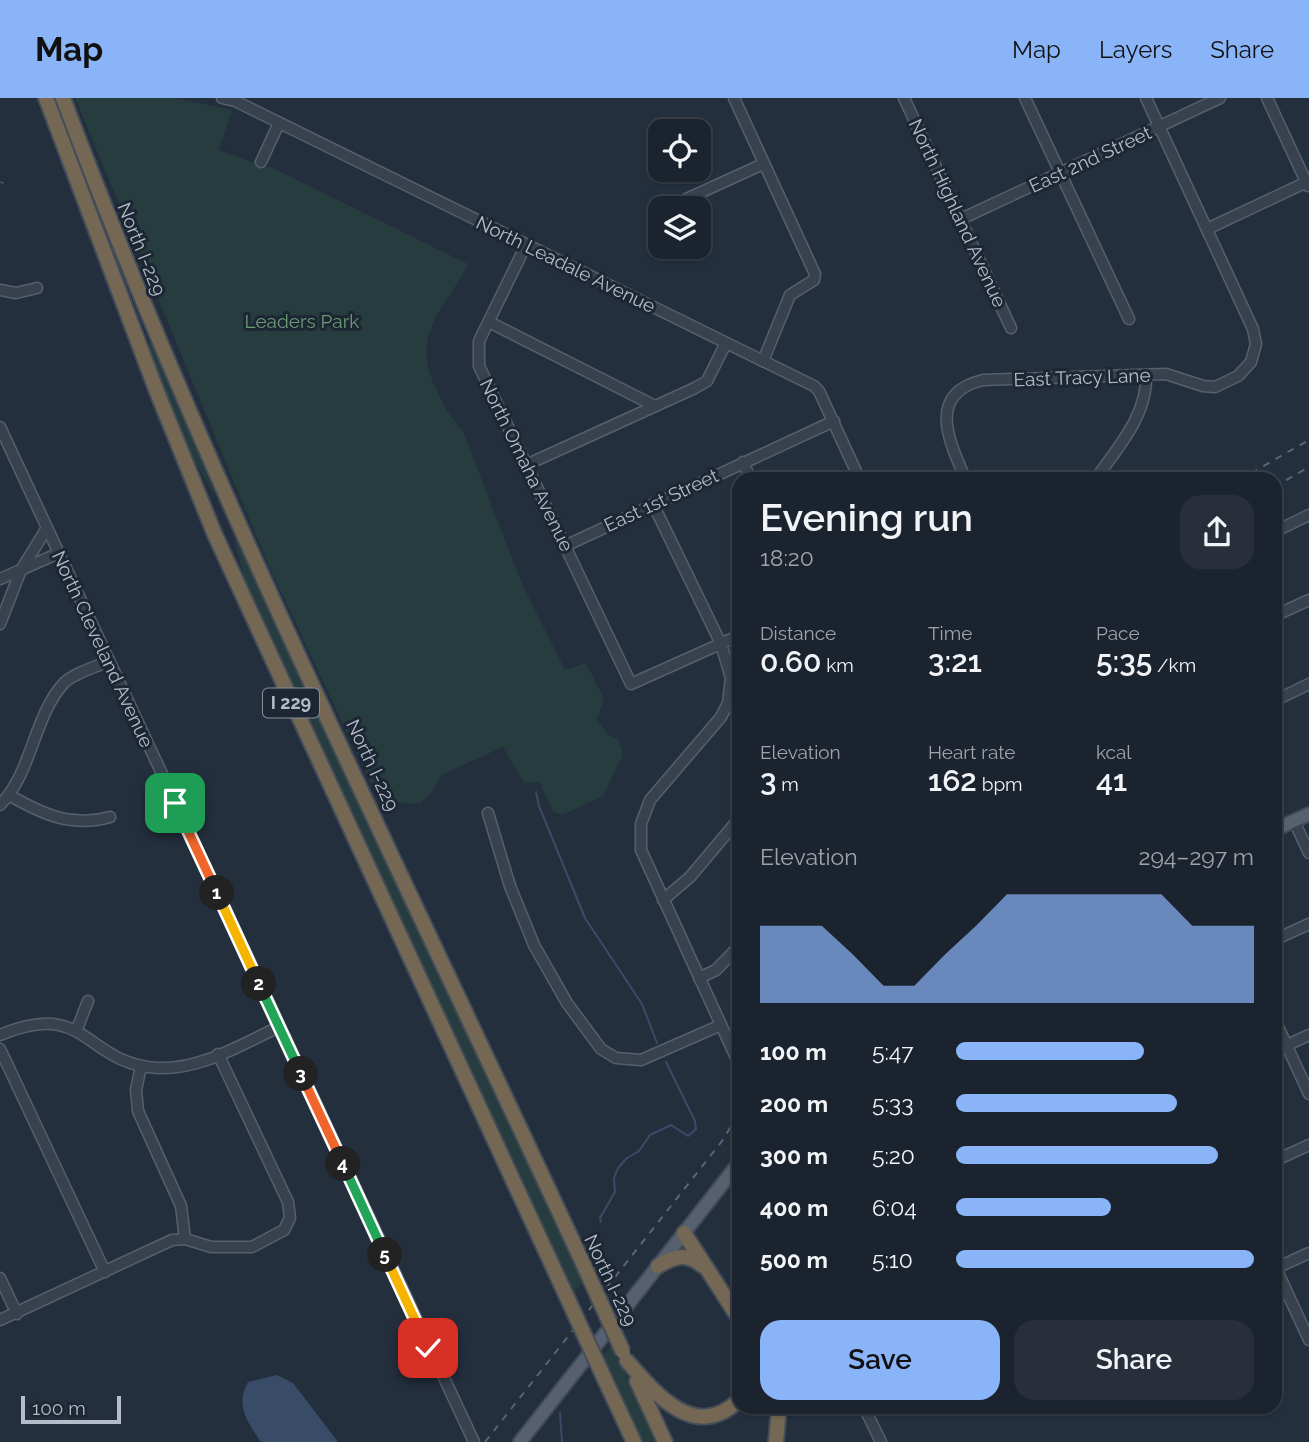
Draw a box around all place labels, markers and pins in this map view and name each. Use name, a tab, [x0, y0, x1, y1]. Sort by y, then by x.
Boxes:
pin	[145, 773, 205, 833]
pin: 1	[200, 876, 234, 910]
pin: 2	[242, 966, 276, 1001]
pin: 3	[284, 1056, 318, 1091]
pin: 4	[326, 1146, 360, 1182]
pin: 5	[368, 1238, 402, 1272]
pin	[398, 1318, 458, 1378]

